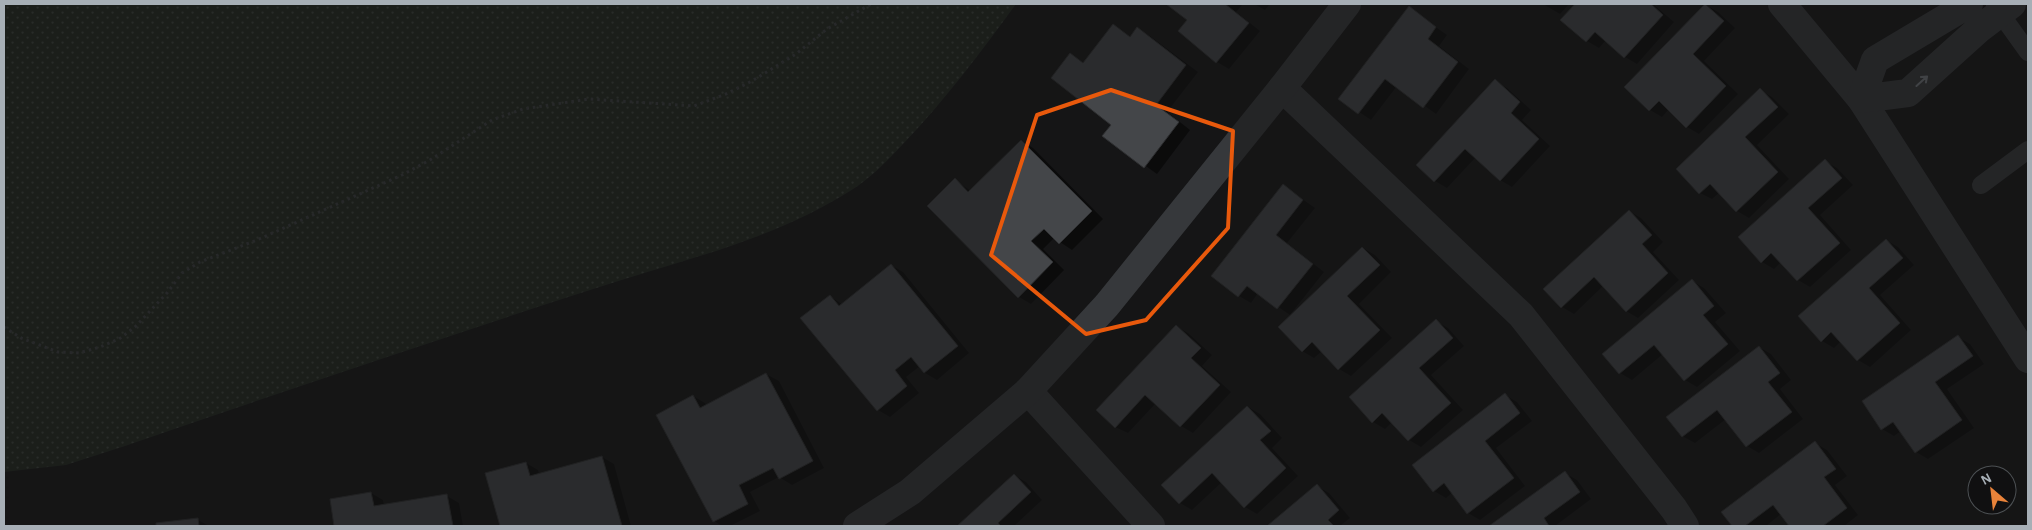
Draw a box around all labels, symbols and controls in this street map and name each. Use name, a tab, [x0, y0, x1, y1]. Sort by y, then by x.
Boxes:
one-way arrow	[1915, 75, 1928, 87]
north arrow	[1967, 465, 2017, 515]
text: N	[1979, 471, 1994, 488]

